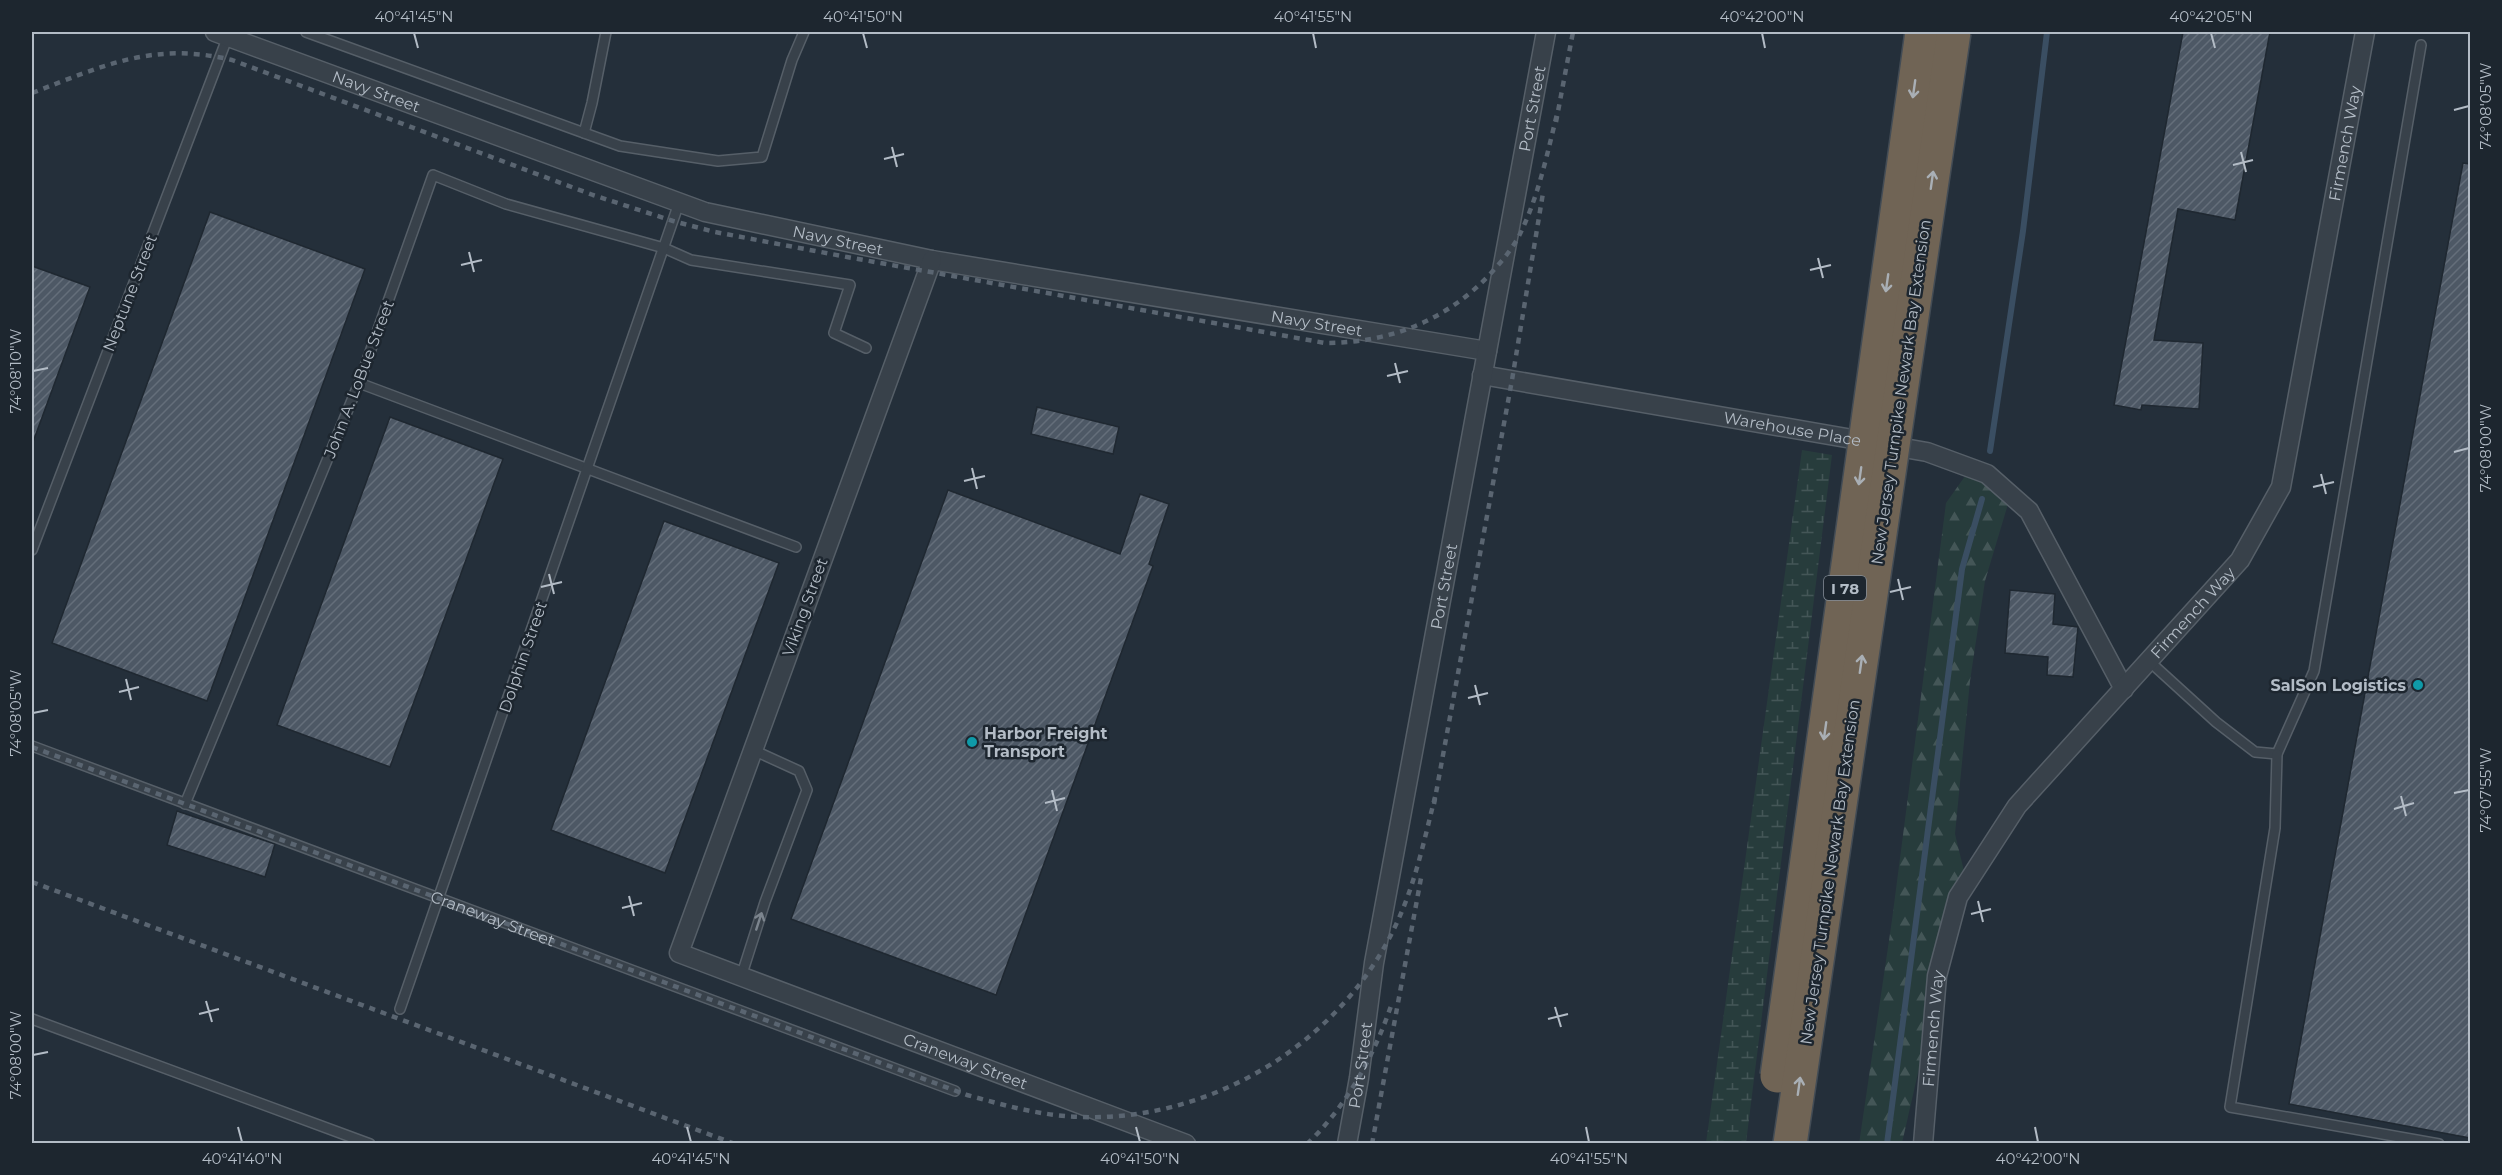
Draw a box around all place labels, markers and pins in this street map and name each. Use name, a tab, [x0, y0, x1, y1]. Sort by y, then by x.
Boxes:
place label: SalSon Logistics	[2271, 676, 2406, 695]
marker: SalSon Logistics	[2411, 678, 2425, 692]
place label: Harbor Freight Transport	[984, 724, 1108, 761]
marker: Harbor Freight Transport	[965, 735, 979, 749]

